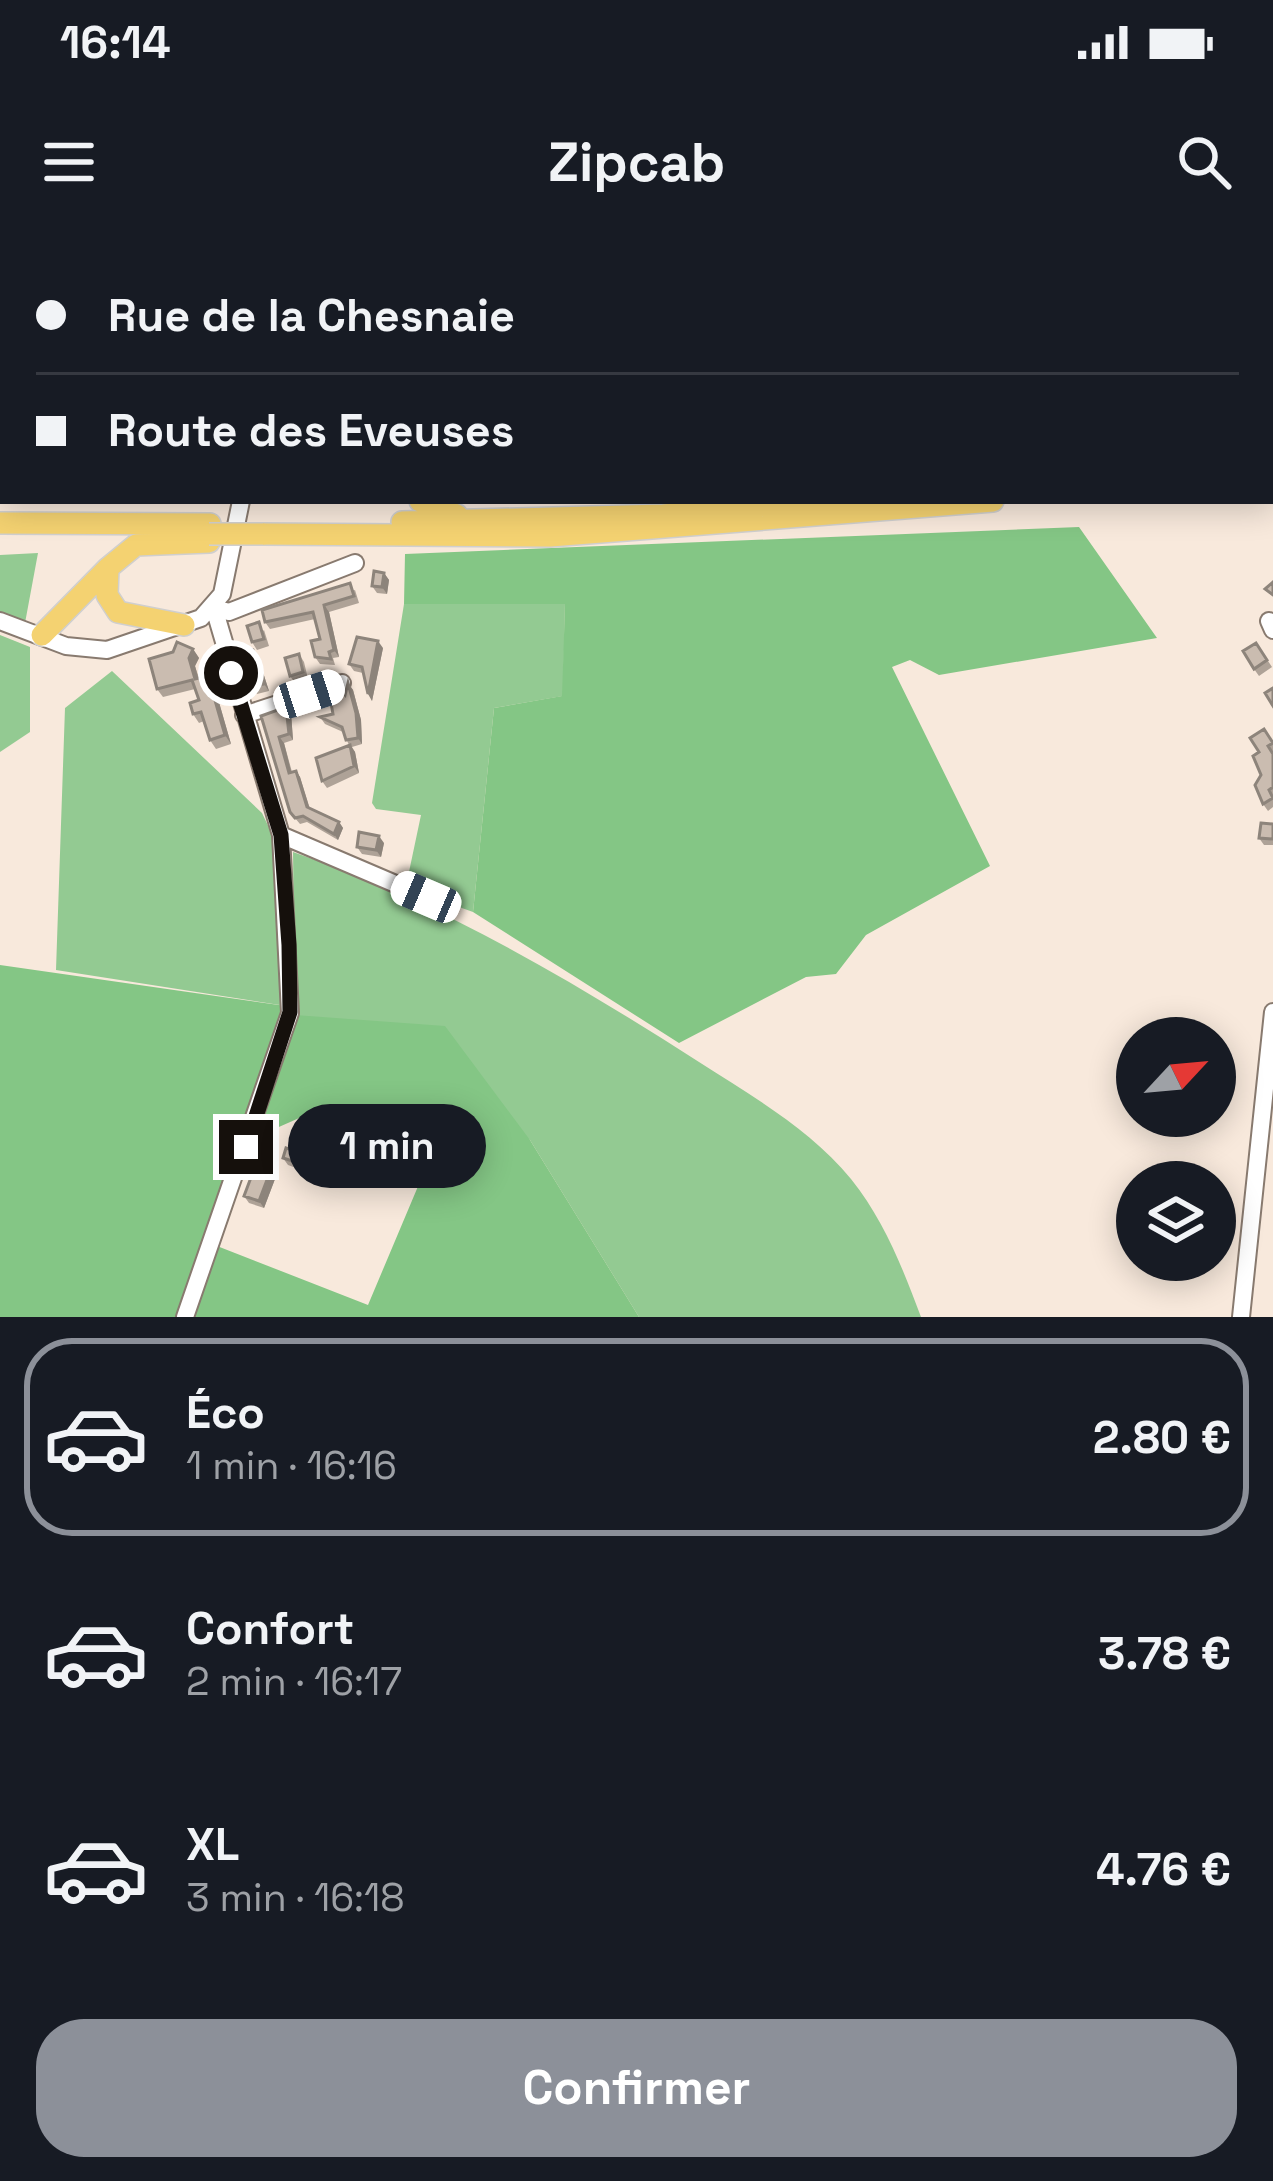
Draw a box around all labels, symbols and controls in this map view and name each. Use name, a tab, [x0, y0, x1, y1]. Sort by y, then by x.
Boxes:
text: 16:14	[60, 14, 171, 71]
text: Zipcab	[548, 128, 725, 197]
icon: menu	[36, 129, 102, 195]
icon: search	[1171, 129, 1237, 195]
text: Rue de la Chesnaie	[108, 287, 515, 344]
text: Route des Eveuses	[108, 402, 514, 459]
route start	[204, 646, 258, 700]
car	[269, 666, 349, 722]
car	[386, 866, 466, 928]
north arrow	[1116, 1017, 1236, 1137]
map controls	[1116, 1017, 1236, 1281]
callout: 1 min	[288, 1105, 486, 1189]
route end	[219, 1120, 273, 1174]
text: 1 min	[339, 1121, 435, 1170]
button: layers	[1116, 1161, 1236, 1281]
icon: car	[42, 1383, 150, 1491]
text: Éco	[186, 1384, 265, 1441]
text: 2.80 €	[1093, 1409, 1231, 1466]
text: 1 min · 16:16	[186, 1441, 397, 1490]
icon: car	[42, 1599, 150, 1707]
text: Confort	[186, 1600, 354, 1657]
text: 3.78 €	[1098, 1625, 1231, 1682]
text: 2 min · 16:17	[186, 1657, 402, 1706]
icon: car	[42, 1815, 150, 1923]
text: XL	[186, 1816, 239, 1873]
text: 4.76 €	[1096, 1841, 1231, 1898]
text: 3 min · 16:18	[186, 1873, 405, 1922]
button: Confirmer	[36, 2019, 1237, 2157]

